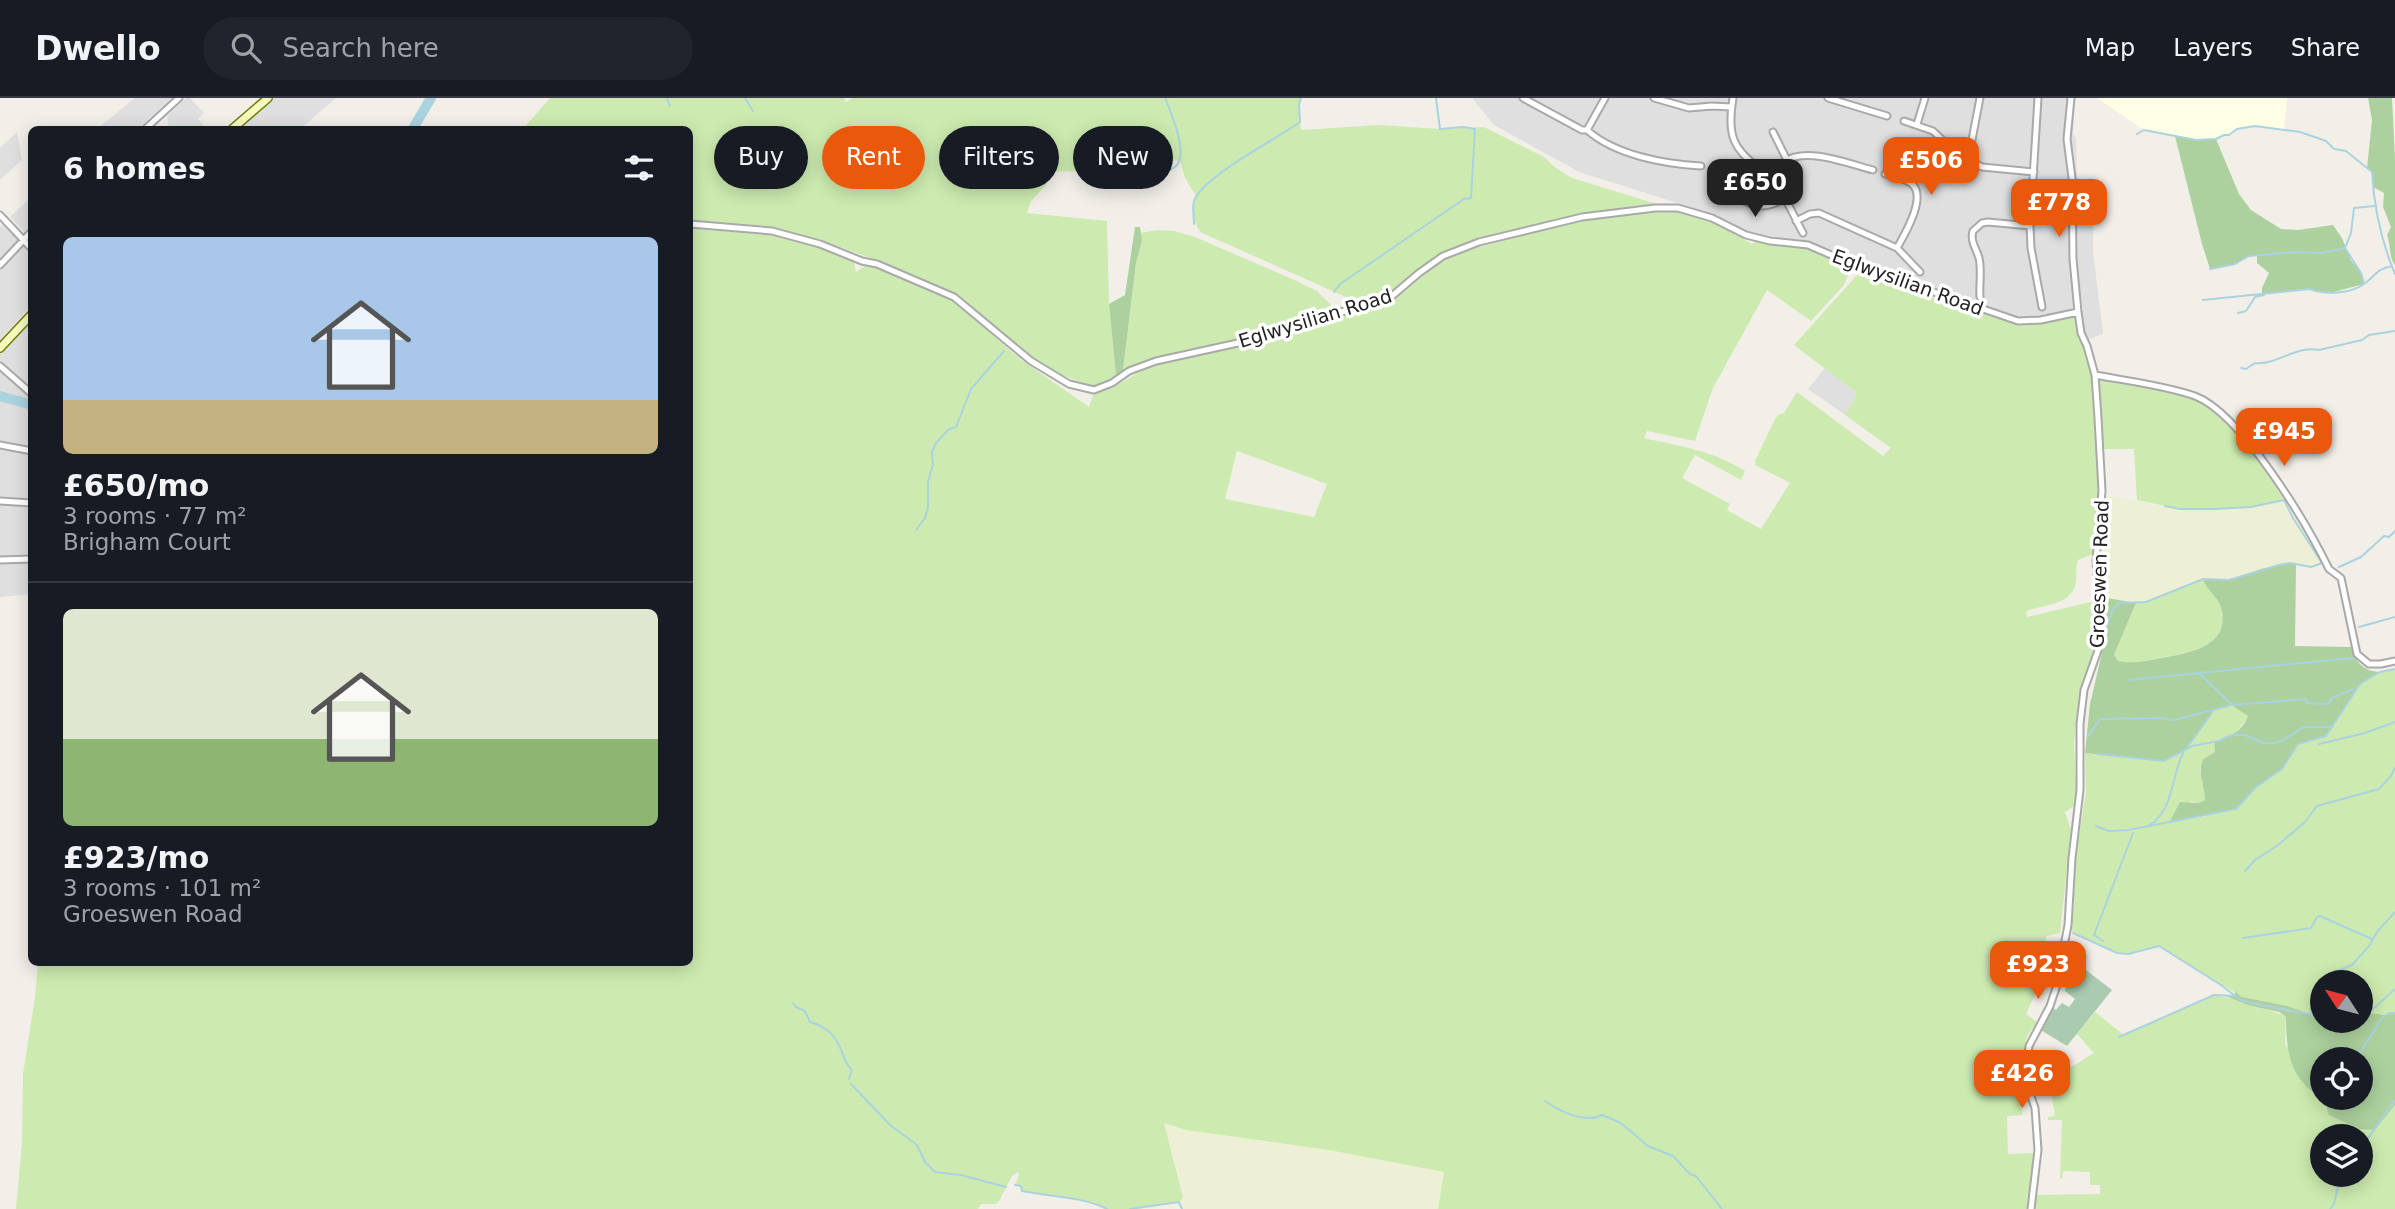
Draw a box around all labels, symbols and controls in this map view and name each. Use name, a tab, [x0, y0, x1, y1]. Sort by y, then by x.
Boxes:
search box	[203, 17, 693, 80]
text: Dwello	[35, 29, 161, 68]
icon: search	[227, 29, 265, 67]
text: Search here	[283, 33, 439, 63]
text: Map	[2085, 34, 2135, 62]
text: Layers	[2173, 34, 2253, 62]
text: Share	[2291, 34, 2360, 62]
chip: Buy	[714, 126, 808, 189]
chip: Rent	[822, 126, 925, 189]
chip: Filters	[939, 126, 1059, 189]
chip: New	[1073, 126, 1173, 189]
pin: £506	[1890, 138, 1972, 197]
text: £506	[1899, 147, 1963, 173]
icon: filters	[620, 149, 658, 187]
text: 6 homes	[63, 151, 206, 186]
pin: £650	[1714, 159, 1796, 219]
text: £650	[1723, 169, 1787, 195]
pin: £778	[2018, 180, 2100, 239]
text: £778	[2027, 189, 2091, 215]
street label: Eglwysilian Road	[1829, 244, 1987, 320]
icon: home	[298, 282, 424, 408]
street label: Eglwysilian Road	[1236, 284, 1394, 352]
pin: £945	[2243, 408, 2325, 468]
text: £945	[2252, 418, 2316, 444]
text: £650/mo	[63, 468, 209, 503]
street label: Groeswen Road	[2085, 499, 2113, 649]
text: 3 rooms · 77 m²	[63, 503, 247, 529]
text: Brigham Court	[63, 529, 231, 555]
icon: home	[298, 654, 424, 780]
text: £923/mo	[63, 840, 209, 875]
text: 3 rooms · 101 m²	[63, 875, 261, 901]
text: Groeswen Road	[63, 901, 243, 927]
pin: £923	[1997, 942, 2079, 1001]
text: £923	[2006, 951, 2070, 977]
north arrow	[2310, 970, 2373, 1032]
map controls	[2310, 970, 2373, 1187]
button: locate	[2310, 1047, 2373, 1110]
pin: £426	[1981, 1051, 2063, 1110]
text: £426	[1990, 1060, 2054, 1086]
button: layers	[2310, 1124, 2373, 1187]

